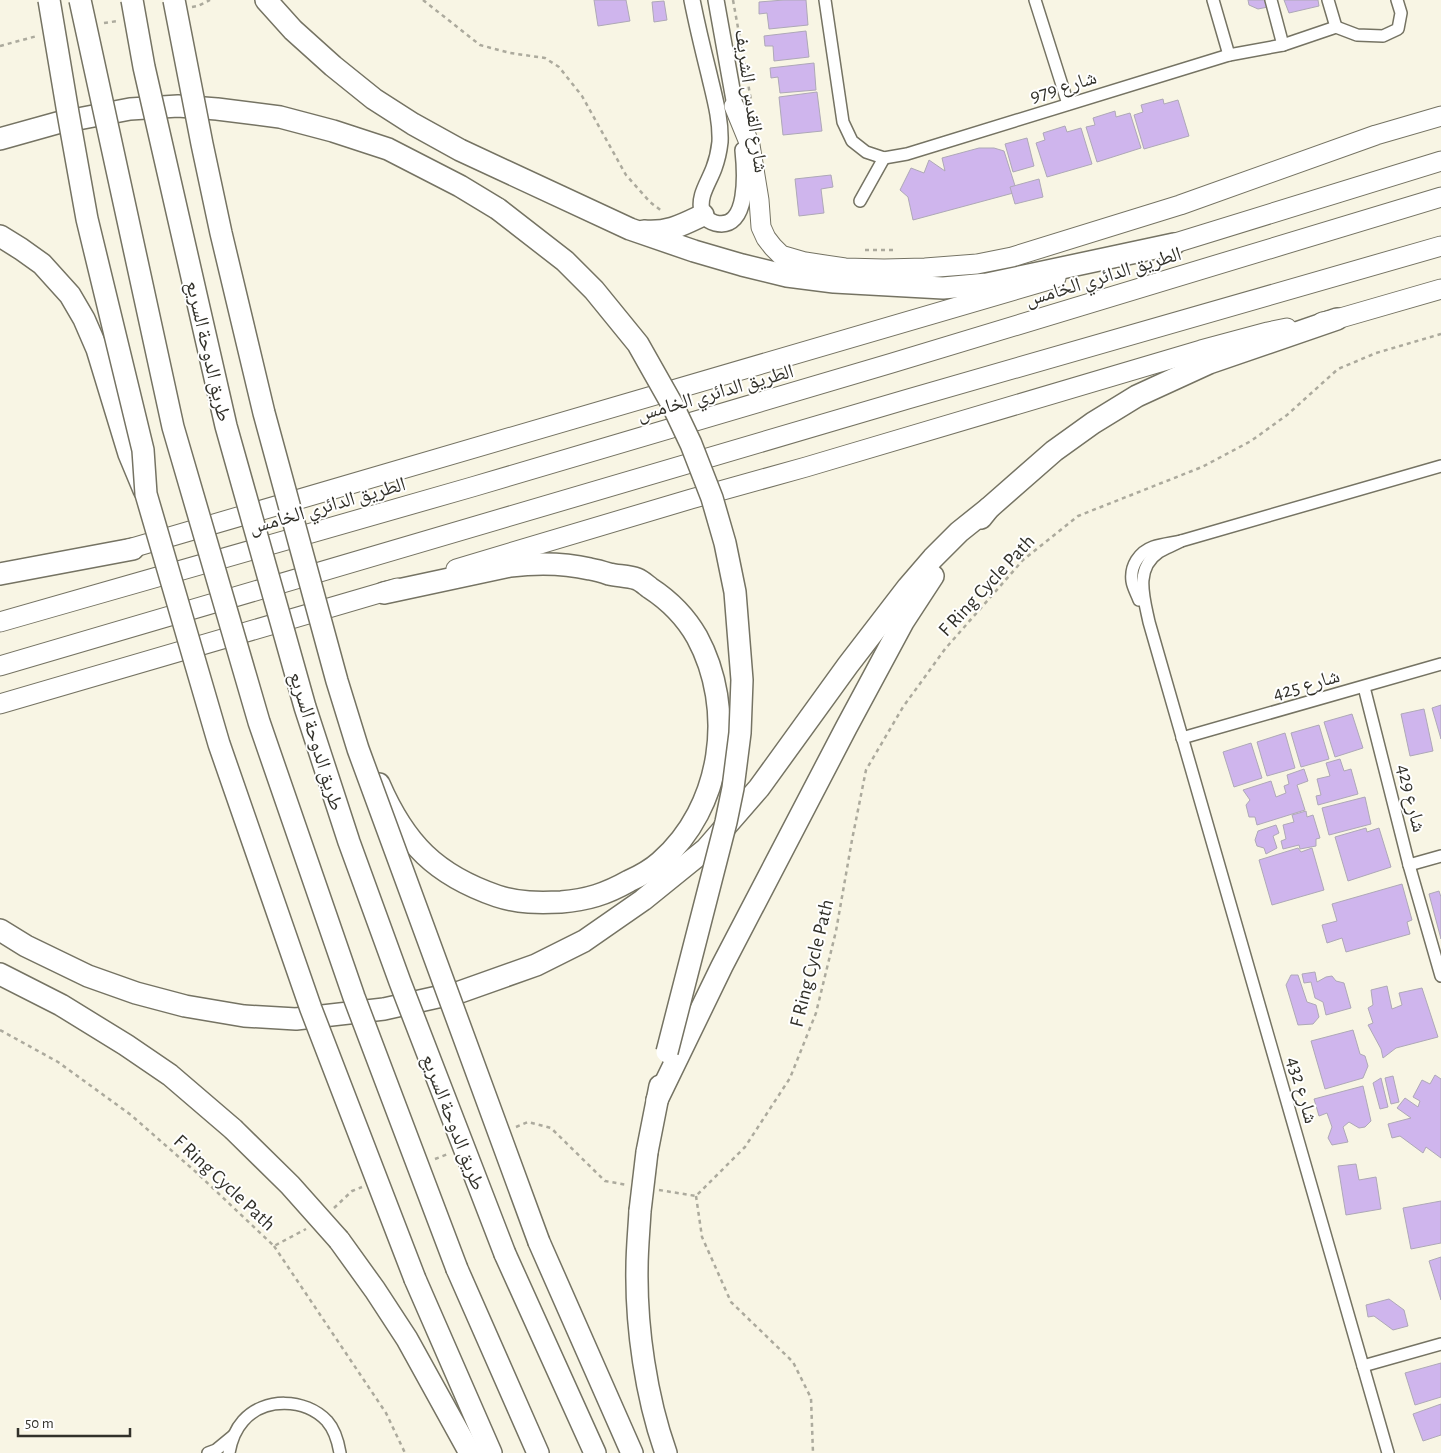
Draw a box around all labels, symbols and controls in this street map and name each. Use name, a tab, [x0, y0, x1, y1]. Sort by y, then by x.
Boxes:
street label: شارع القدس الشريف	[729, 28, 771, 174]
street label: شارع 979	[1028, 67, 1100, 108]
street label: الطريق الدائري الخامس	[1023, 244, 1185, 315]
street label: طريق الدوحة السريع	[180, 279, 234, 424]
street label: الطريق الدائري الخامس	[635, 361, 797, 430]
street label: الطريق الدائري الخامس	[247, 474, 409, 543]
street label: F Ring Cycle Path	[935, 531, 1039, 640]
street label: شارع 425	[1271, 666, 1342, 706]
street label: طريق الدوحة السريع	[284, 670, 347, 814]
street label: شارع 429	[1391, 762, 1429, 835]
street label: F Ring Cycle Path	[786, 897, 837, 1029]
street label: طريق الدوحة السريع	[416, 1052, 488, 1194]
street label: شارع 432	[1281, 1055, 1321, 1126]
street label: F Ring Cycle Path	[170, 1131, 279, 1235]
scale bar	[18, 1406, 130, 1438]
text: 50 m	[25, 1416, 54, 1431]

